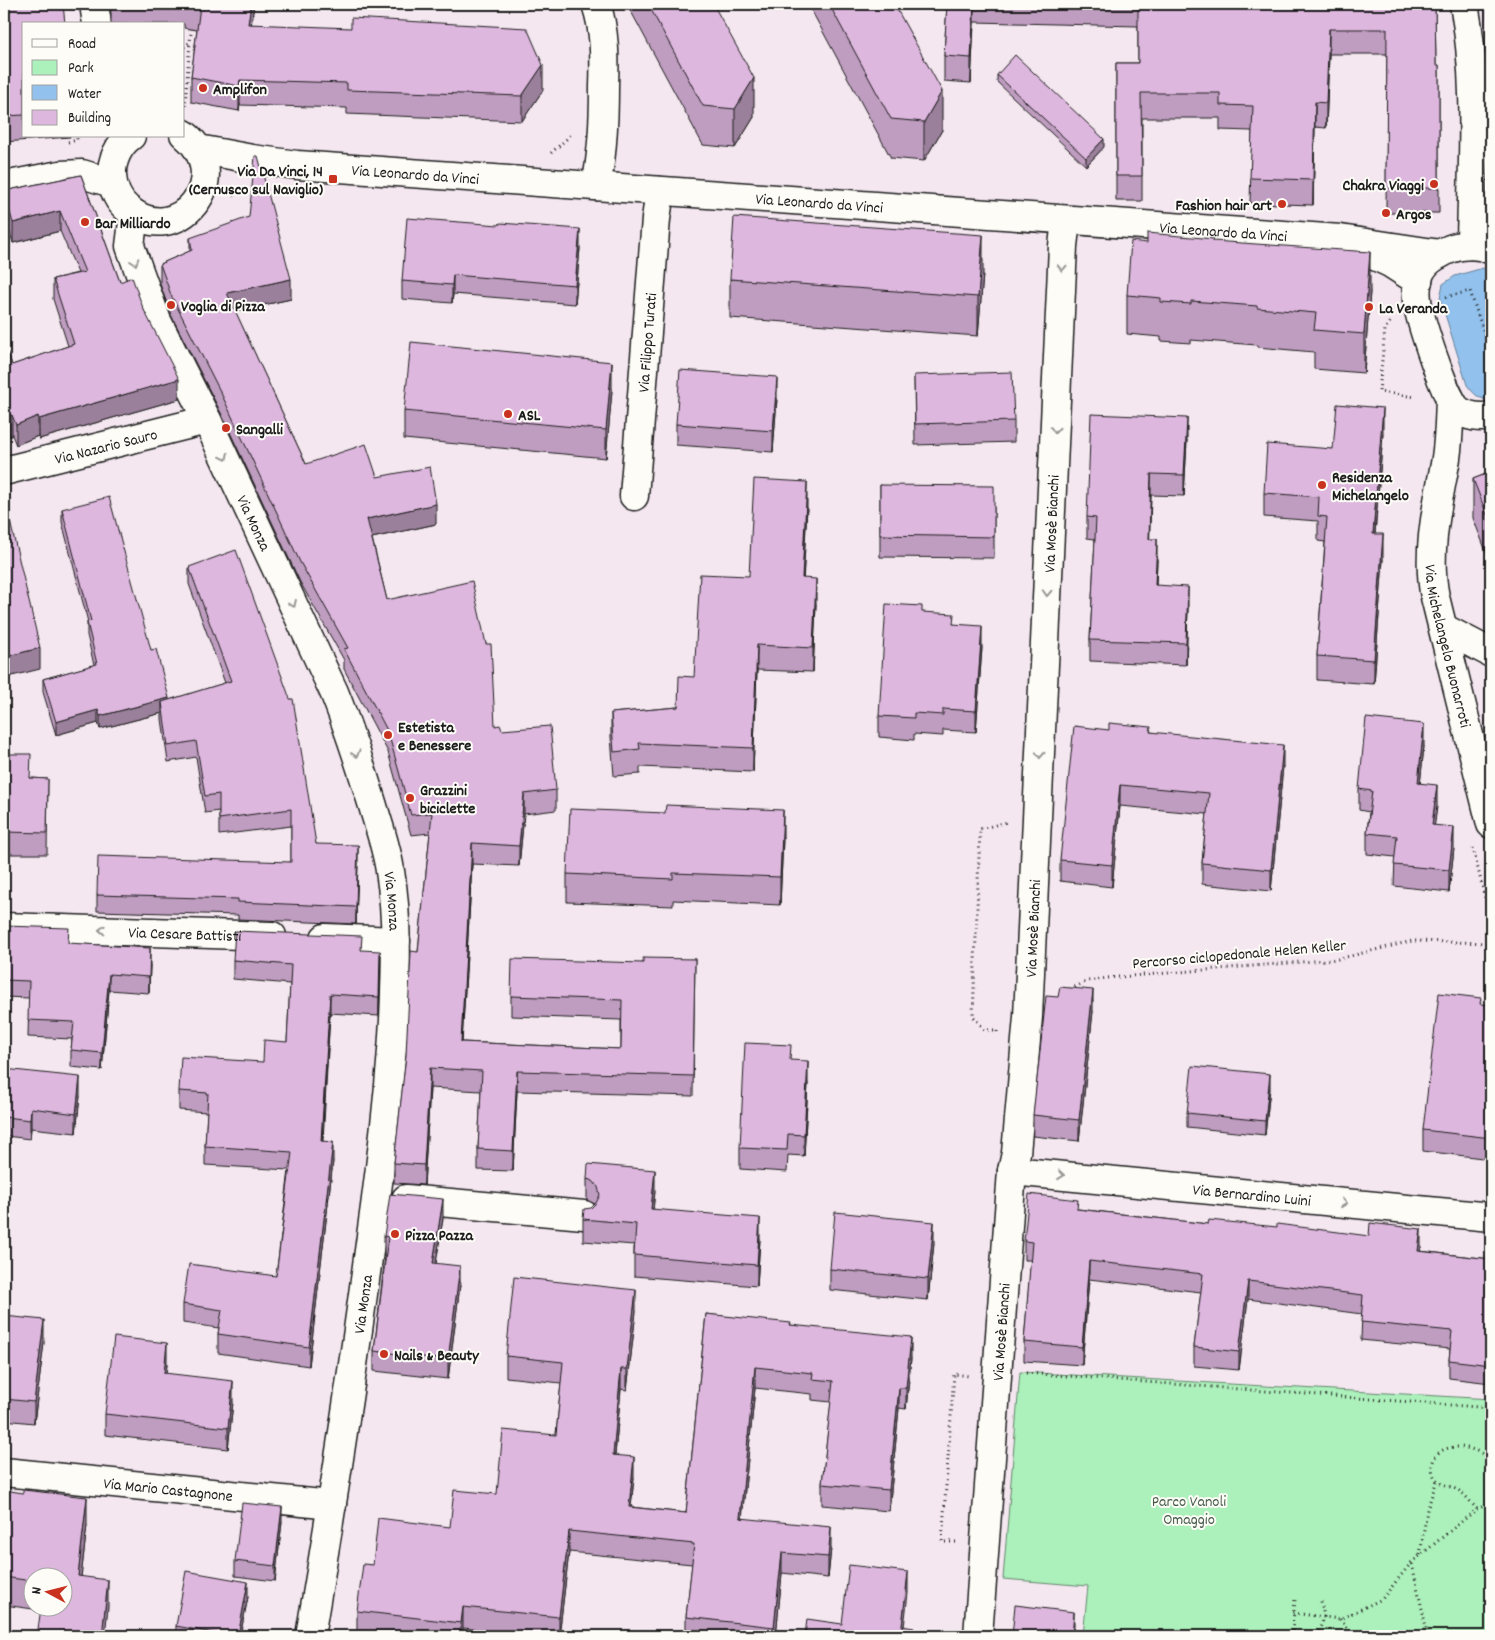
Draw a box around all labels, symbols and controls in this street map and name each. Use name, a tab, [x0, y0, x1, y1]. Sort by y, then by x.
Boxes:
legend	[22, 22, 185, 138]
text: Road	[68, 34, 96, 56]
text: Park	[68, 58, 94, 80]
place label: Amplifon	[213, 79, 267, 102]
marker: Amplifon	[197, 82, 209, 94]
text: Water	[68, 84, 102, 106]
text: Building	[68, 108, 111, 130]
street label: Via Leonardo da Vinci	[351, 160, 480, 192]
place label: Via Da Vinci, 14 (Cernusco sul Naviglio)	[189, 161, 323, 202]
marker: Via Da Vinci, 14 (Cernusco sul Naviglio)	[327, 173, 339, 185]
place label: Chakra Viaggi	[1343, 175, 1424, 198]
marker: Chakra Viaggi	[1428, 178, 1440, 190]
street label: Via Leonardo da Vinci	[755, 189, 884, 221]
place label: Fashion hair art	[1175, 195, 1272, 218]
marker: Fashion hair art	[1276, 198, 1288, 210]
place label: Argos	[1396, 204, 1432, 227]
marker: Argos	[1380, 207, 1392, 219]
place label: Bar Milliardo	[95, 213, 171, 236]
marker: Bar Milliardo	[79, 216, 91, 228]
street label: Via Leonardo da Vinci	[1159, 217, 1288, 249]
one-way arrow	[130, 257, 140, 266]
one-way arrow	[1057, 264, 1068, 272]
street label: Via Filippo Turati	[633, 292, 664, 393]
place label: Voglia di Pizza	[181, 296, 266, 319]
place label: La Veranda	[1379, 298, 1449, 321]
marker: Voglia di Pizza	[165, 299, 177, 311]
marker: La Veranda	[1363, 301, 1375, 313]
place label: ASL	[518, 405, 541, 428]
marker: ASL	[502, 408, 514, 420]
place label: Sangalli	[236, 419, 283, 442]
marker: Sangalli	[220, 422, 232, 434]
street label: Via Nazario Sauro	[53, 424, 160, 472]
one-way arrow	[1049, 427, 1060, 435]
one-way arrow	[218, 452, 229, 461]
place label: Residenza Michelangelo	[1332, 467, 1409, 508]
street label: Via Mosè Bianchi	[1039, 474, 1067, 573]
marker: Residenza Michelangelo	[1316, 479, 1328, 491]
street label: Via Monza	[230, 492, 276, 556]
street label: Via Michelangelo Buonarroti	[1418, 564, 1476, 730]
one-way arrow	[1042, 589, 1053, 597]
one-way arrow	[287, 599, 297, 608]
place label: Estetista e Benessere	[398, 717, 471, 758]
marker: Estetista e Benessere	[382, 729, 394, 741]
one-way arrow	[351, 749, 361, 758]
one-way arrow	[1034, 751, 1045, 759]
place label: Grazzini biciclette	[420, 780, 475, 821]
marker: Grazzini biciclette	[404, 792, 416, 804]
street label: Via Monza	[376, 870, 404, 932]
street label: Via Mosè Bianchi	[1021, 879, 1048, 978]
street label: Via Cesare Battisti	[128, 922, 242, 949]
one-way arrow	[98, 924, 106, 935]
street label: Percorso ciclopedonale Helen Keller	[1131, 935, 1347, 976]
one-way arrow	[1057, 1169, 1065, 1180]
street label: Via Bernardino Luini	[1192, 1179, 1312, 1214]
one-way arrow	[1341, 1197, 1349, 1208]
place label: Pizza Pazza	[405, 1225, 474, 1248]
marker: Pizza Pazza	[389, 1228, 401, 1240]
street label: Via Monza	[349, 1273, 380, 1335]
street label: Via Mosè Bianchi	[988, 1282, 1018, 1382]
place label: Nails & Beauty	[394, 1345, 480, 1368]
marker: Nails & Beauty	[378, 1348, 390, 1360]
street label: Via Mario Castagnone	[102, 1473, 234, 1509]
park label: Parco Vanoli Omaggio	[1152, 1491, 1226, 1532]
north arrow	[22, 1568, 72, 1618]
text: N	[27, 1586, 47, 1595]

